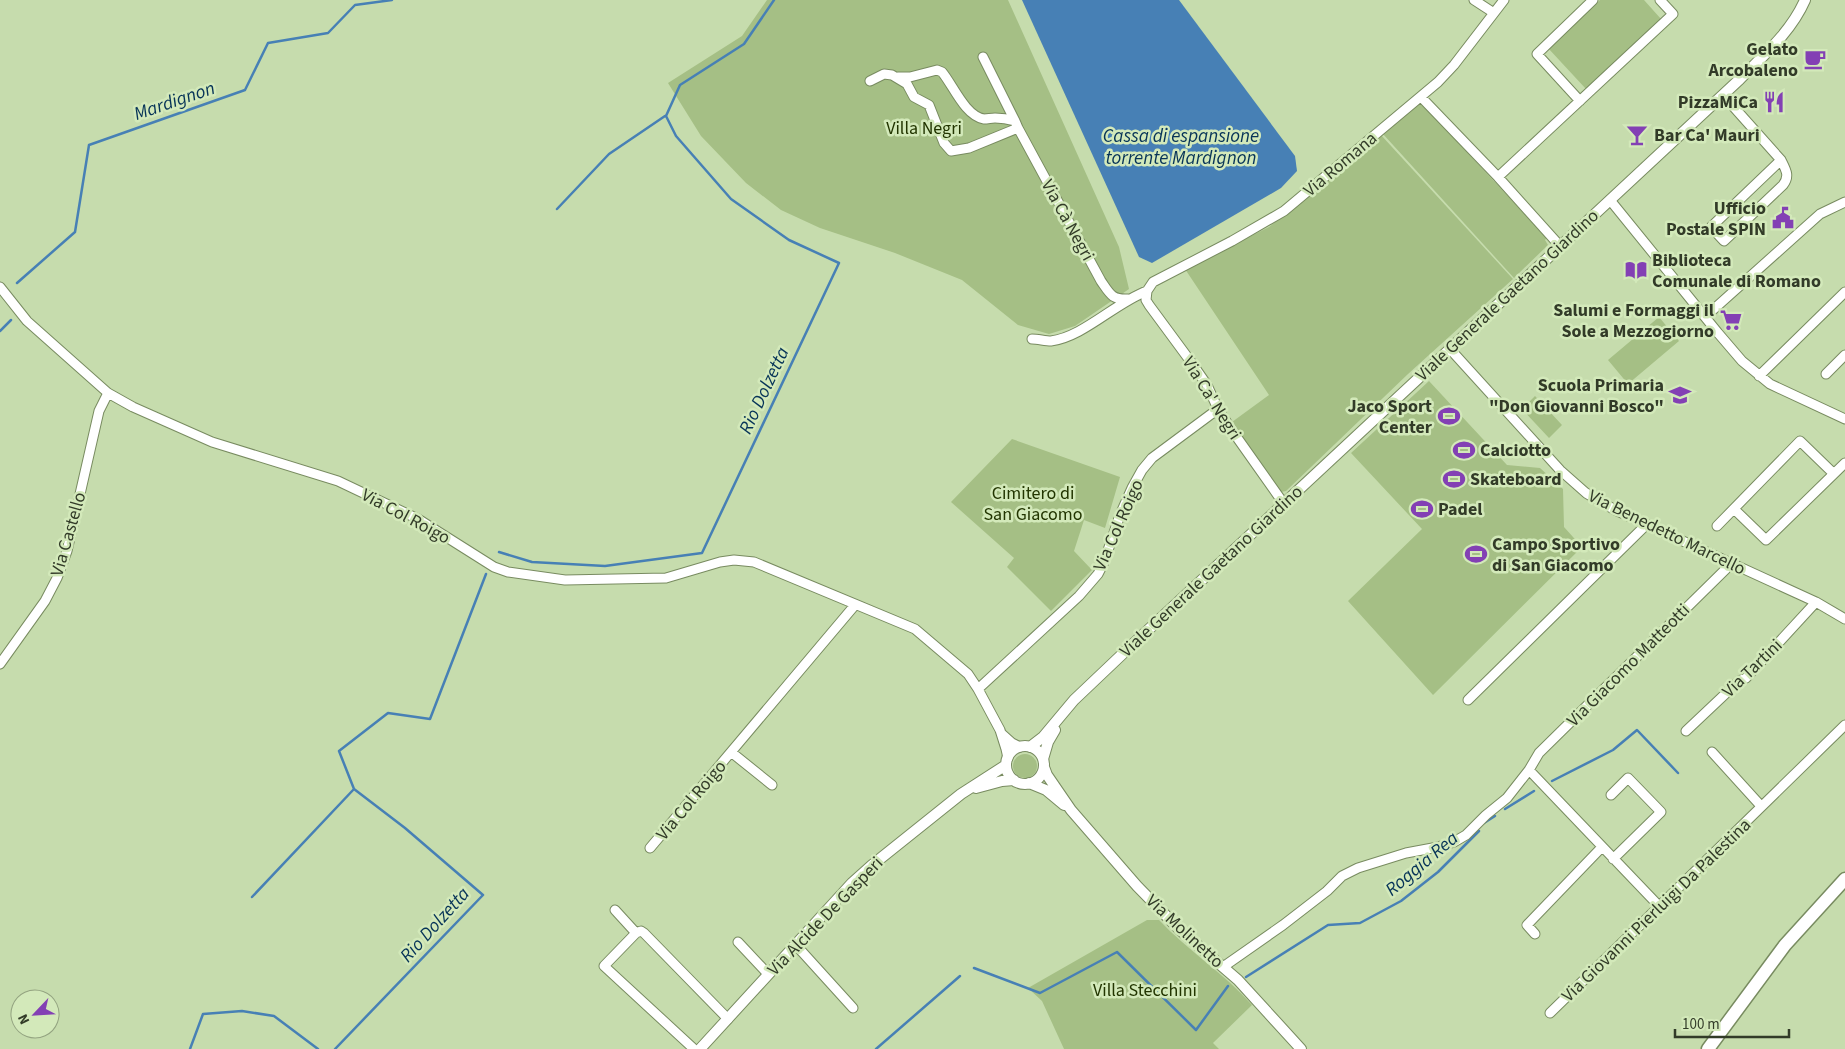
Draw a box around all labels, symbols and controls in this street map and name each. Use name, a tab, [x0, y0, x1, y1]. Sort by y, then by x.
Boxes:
place label: Gelato Arcobaleno	[1707, 37, 1798, 83]
cafe icon: Gelato Arcobaleno	[1802, 46, 1828, 72]
water label: Mardignon	[130, 75, 219, 128]
restaurant icon: PizzaMiCa	[1761, 89, 1787, 115]
place label: PizzaMiCa	[1678, 90, 1758, 115]
park label: Villa Negri	[886, 116, 962, 141]
bar icon: Bar Ca' Mauri	[1624, 122, 1650, 148]
water label: Cassa di espansione torrente Mardignon	[1103, 123, 1259, 172]
place label: Bar Ca' Mauri	[1654, 123, 1760, 148]
street label: Via Romana	[1298, 126, 1382, 203]
street label: Via Cà Negri	[1035, 175, 1100, 265]
place label: Ufficio Postale SPIN	[1666, 196, 1766, 242]
street label: Viale Generale Gaetano Giardino	[1410, 204, 1604, 387]
public building icon: Ufficio Postale SPIN	[1770, 205, 1796, 231]
place label: Biblioteca Comunale di Romano	[1652, 248, 1821, 294]
library icon: Biblioteca Comunale di Romano	[1623, 257, 1649, 283]
place label: Salumi e Formaggi il Sole a Mezzogiorno	[1553, 298, 1714, 344]
supermarket icon: Salumi e Formaggi il Sole a Mezzogiorno	[1718, 307, 1744, 333]
water label: Rio Dolzetta	[732, 343, 796, 439]
street label: Via Ca' Negri	[1176, 352, 1247, 445]
place label: Scuola Primaria "Don Giovanni Bosco"	[1489, 373, 1664, 419]
school or university icon: Scuola Primaria "Don Giovanni Bosco"	[1667, 382, 1693, 408]
place label: Jaco Sport Center	[1347, 394, 1433, 440]
sports icon: Jaco Sport Center	[1436, 403, 1462, 429]
sports icon: Calciotto	[1451, 437, 1477, 463]
place label: Calciotto	[1480, 438, 1551, 463]
sports icon: Skateboard	[1441, 466, 1467, 492]
place label: Skateboard	[1470, 467, 1562, 492]
street label: Via Col Roigo	[1087, 476, 1150, 575]
street label: Viale Generale Gaetano Giardino	[1114, 480, 1308, 663]
park label: Cimitero di San Giacomo	[984, 481, 1083, 527]
street label: Via Col Roigo	[357, 483, 455, 550]
street label: Via Benedetto Marcello	[1584, 483, 1750, 581]
street label: Via Castello	[45, 489, 92, 579]
sports icon: Padel	[1409, 496, 1435, 522]
place label: Padel	[1438, 497, 1482, 522]
place label: Campo Sportivo di San Giacomo	[1492, 532, 1620, 578]
sports icon: Campo Sportivo di San Giacomo	[1463, 541, 1489, 567]
street label: Via Giacomo Matteotti	[1561, 598, 1696, 733]
street label: Via Tartini	[1717, 633, 1788, 703]
street label: Via Col Roigo	[650, 755, 732, 846]
street label: Via Giovanni Pierluigi Da Palestina	[1556, 813, 1757, 1008]
water label: Roggia Rea	[1379, 825, 1465, 903]
street label: Via Alcide De Gasperi	[762, 851, 889, 981]
water label: Rio Dolzetta	[394, 881, 476, 969]
street label: Via Molinetto	[1140, 889, 1229, 974]
park label: Villa Stecchini	[1093, 978, 1197, 1003]
north arrow	[10, 989, 60, 1039]
scale bar	[1675, 1006, 1789, 1038]
text: N	[13, 1011, 35, 1028]
text: 100 m	[1682, 1014, 1720, 1035]

